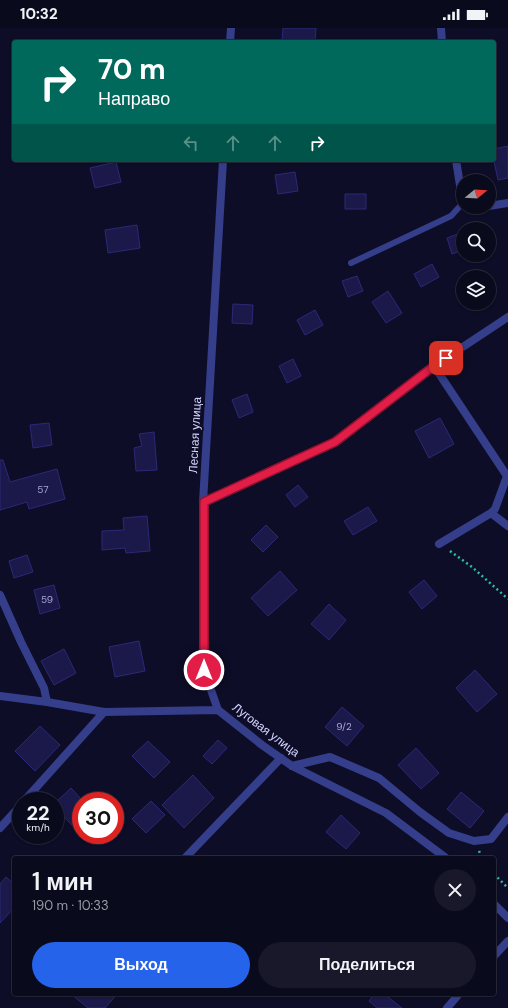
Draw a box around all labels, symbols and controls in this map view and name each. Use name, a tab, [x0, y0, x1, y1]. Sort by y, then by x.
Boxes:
text: 10:32	[20, 4, 58, 24]
text: 70 m	[98, 51, 166, 88]
icon: right	[32, 56, 84, 108]
text: Направо	[98, 87, 170, 111]
icon: left	[180, 132, 202, 154]
icon: ahead	[222, 132, 244, 154]
icon: ahead	[264, 132, 286, 154]
icon: right	[306, 132, 328, 154]
north arrow	[456, 174, 496, 214]
map controls	[456, 174, 496, 310]
button: search	[456, 222, 496, 262]
button: layers	[456, 270, 496, 310]
pin	[429, 341, 463, 375]
icon: arrive	[435, 347, 457, 369]
street label: Лесная улица	[185, 396, 205, 474]
house number: 57	[37, 483, 49, 496]
house number: 59	[41, 593, 53, 606]
position arrow	[183, 649, 225, 691]
street label: Луговая улица	[229, 699, 303, 761]
house number: 9/2	[336, 720, 352, 733]
speed limit sign: 30	[72, 792, 124, 844]
text: 22	[26, 800, 50, 826]
text: km/h	[26, 821, 50, 834]
text: 1 мин	[32, 866, 93, 897]
button: close	[434, 869, 476, 911]
text: 190 m · 10:33	[32, 897, 109, 914]
button: Выход	[32, 942, 250, 988]
button: Поделиться	[258, 942, 476, 988]

